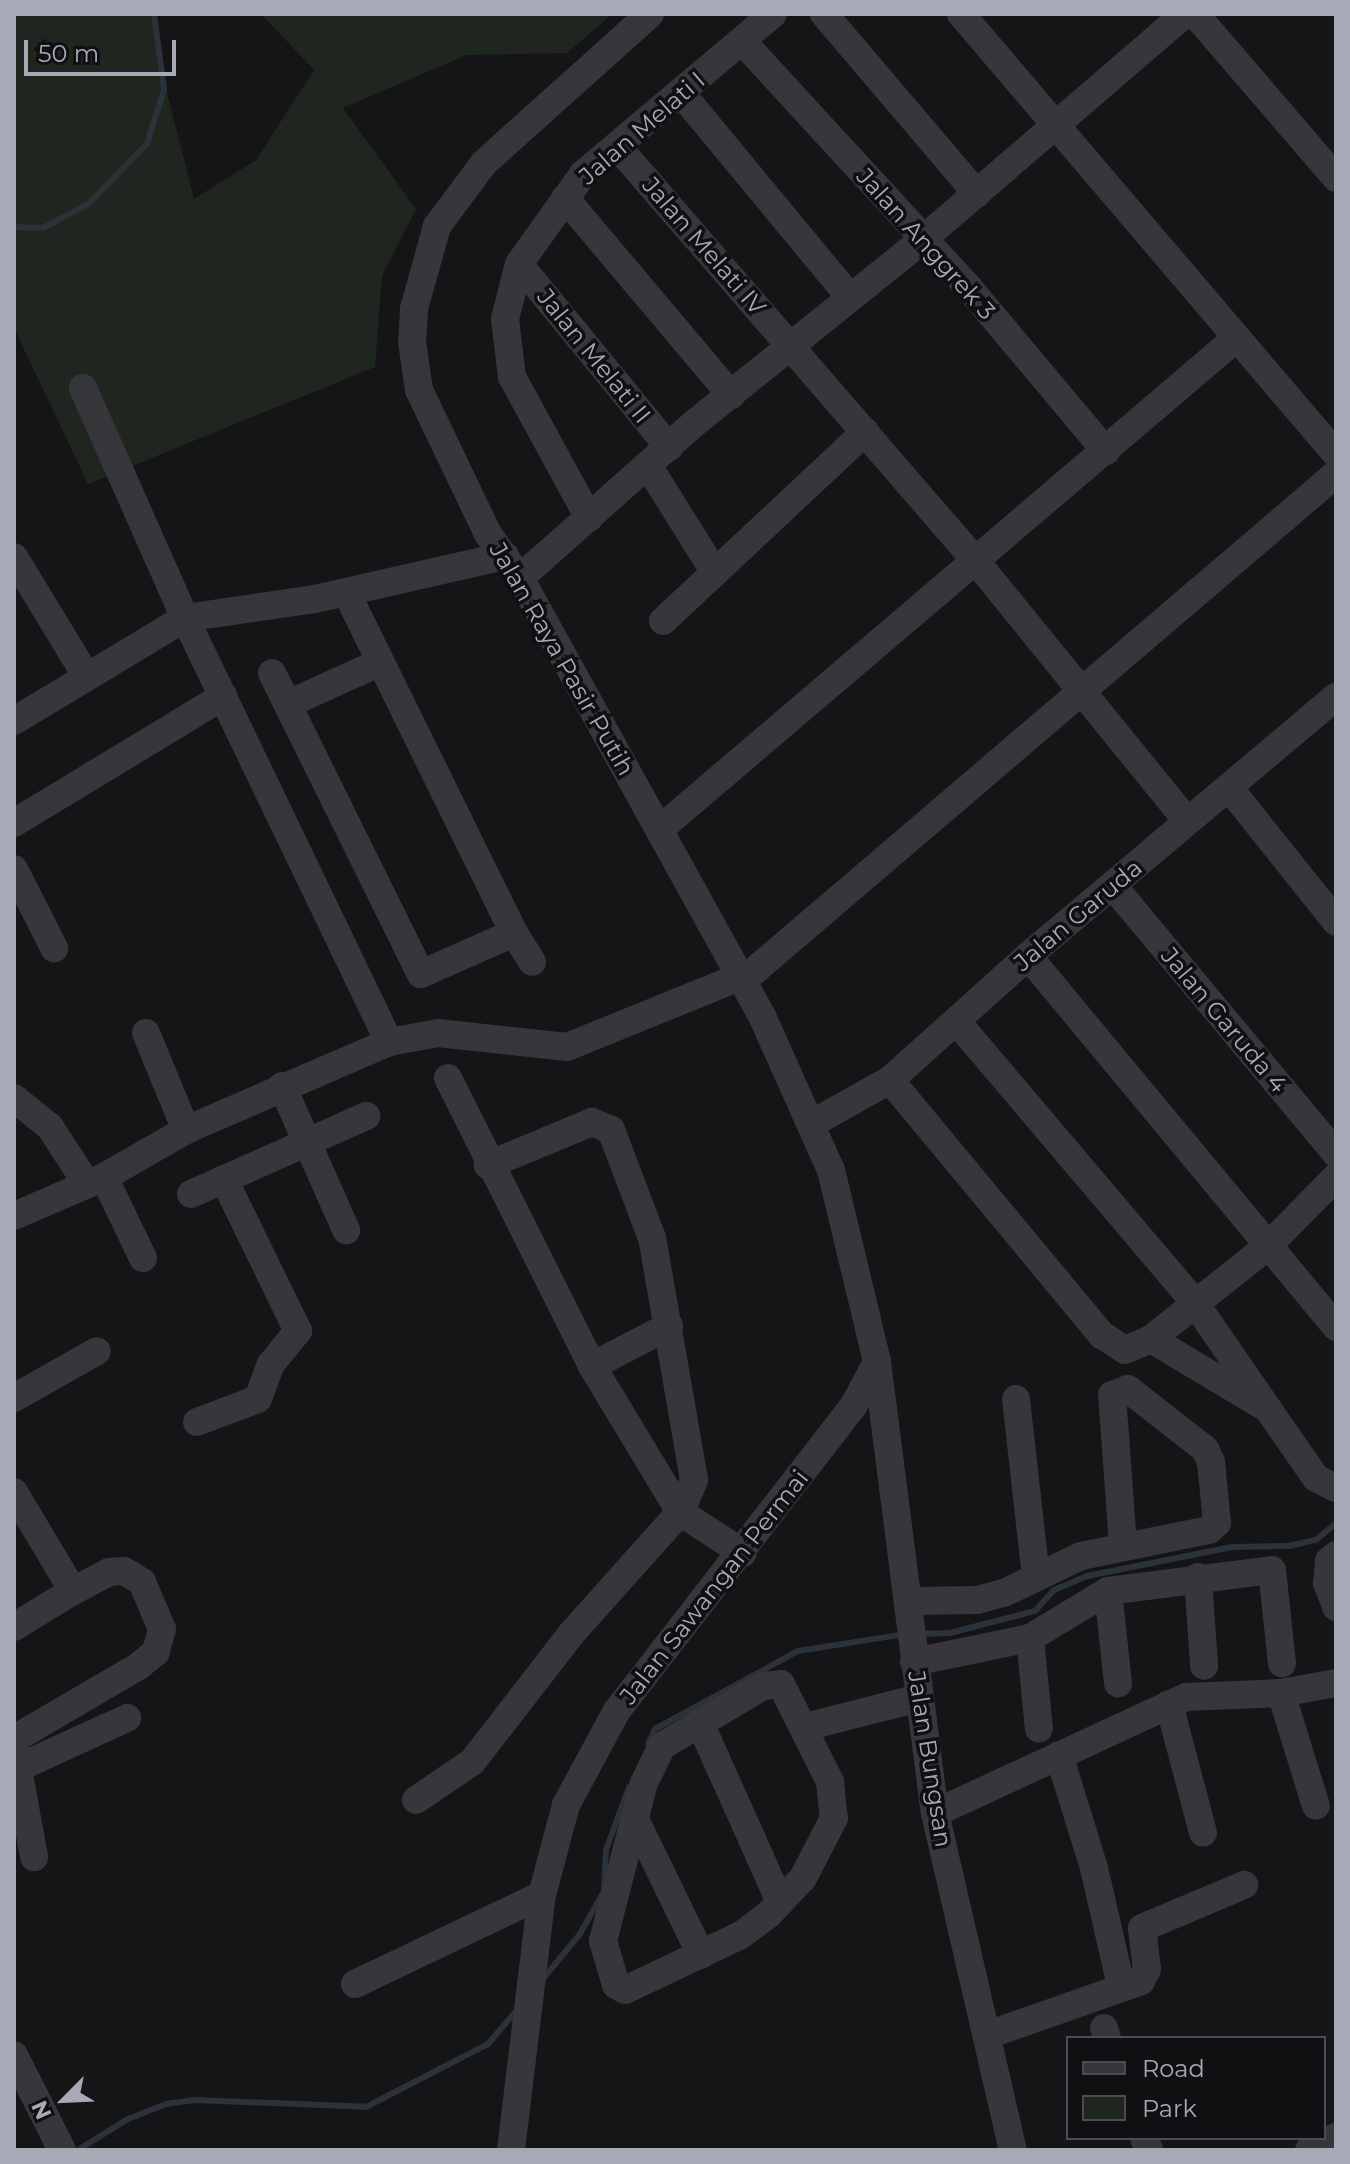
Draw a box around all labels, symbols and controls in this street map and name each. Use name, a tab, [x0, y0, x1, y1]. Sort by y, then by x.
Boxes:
scale bar	[28, 24, 180, 74]
text: 50 m	[38, 39, 99, 68]
street label: Jalan Melati I	[573, 66, 711, 190]
street label: Jalan Anggrek 3	[851, 162, 1001, 326]
street label: Jalan Melati IV	[636, 171, 772, 321]
street label: Jalan Melati II	[531, 283, 657, 429]
street label: Jalan Raya Pasir Putih	[483, 537, 641, 781]
street label: Jalan Garuda	[1008, 853, 1148, 977]
street label: Jalan Garuda 4	[1155, 942, 1293, 1098]
street label: Jalan Sawangan Permai	[614, 1464, 814, 1710]
street label: Jalan Bungsan	[902, 1669, 958, 1849]
legend	[1066, 2036, 1326, 2140]
text: Road	[1142, 2054, 1205, 2083]
north arrow	[24, 2060, 104, 2140]
text: Park	[1142, 2094, 1197, 2123]
text: N	[26, 2096, 58, 2124]

